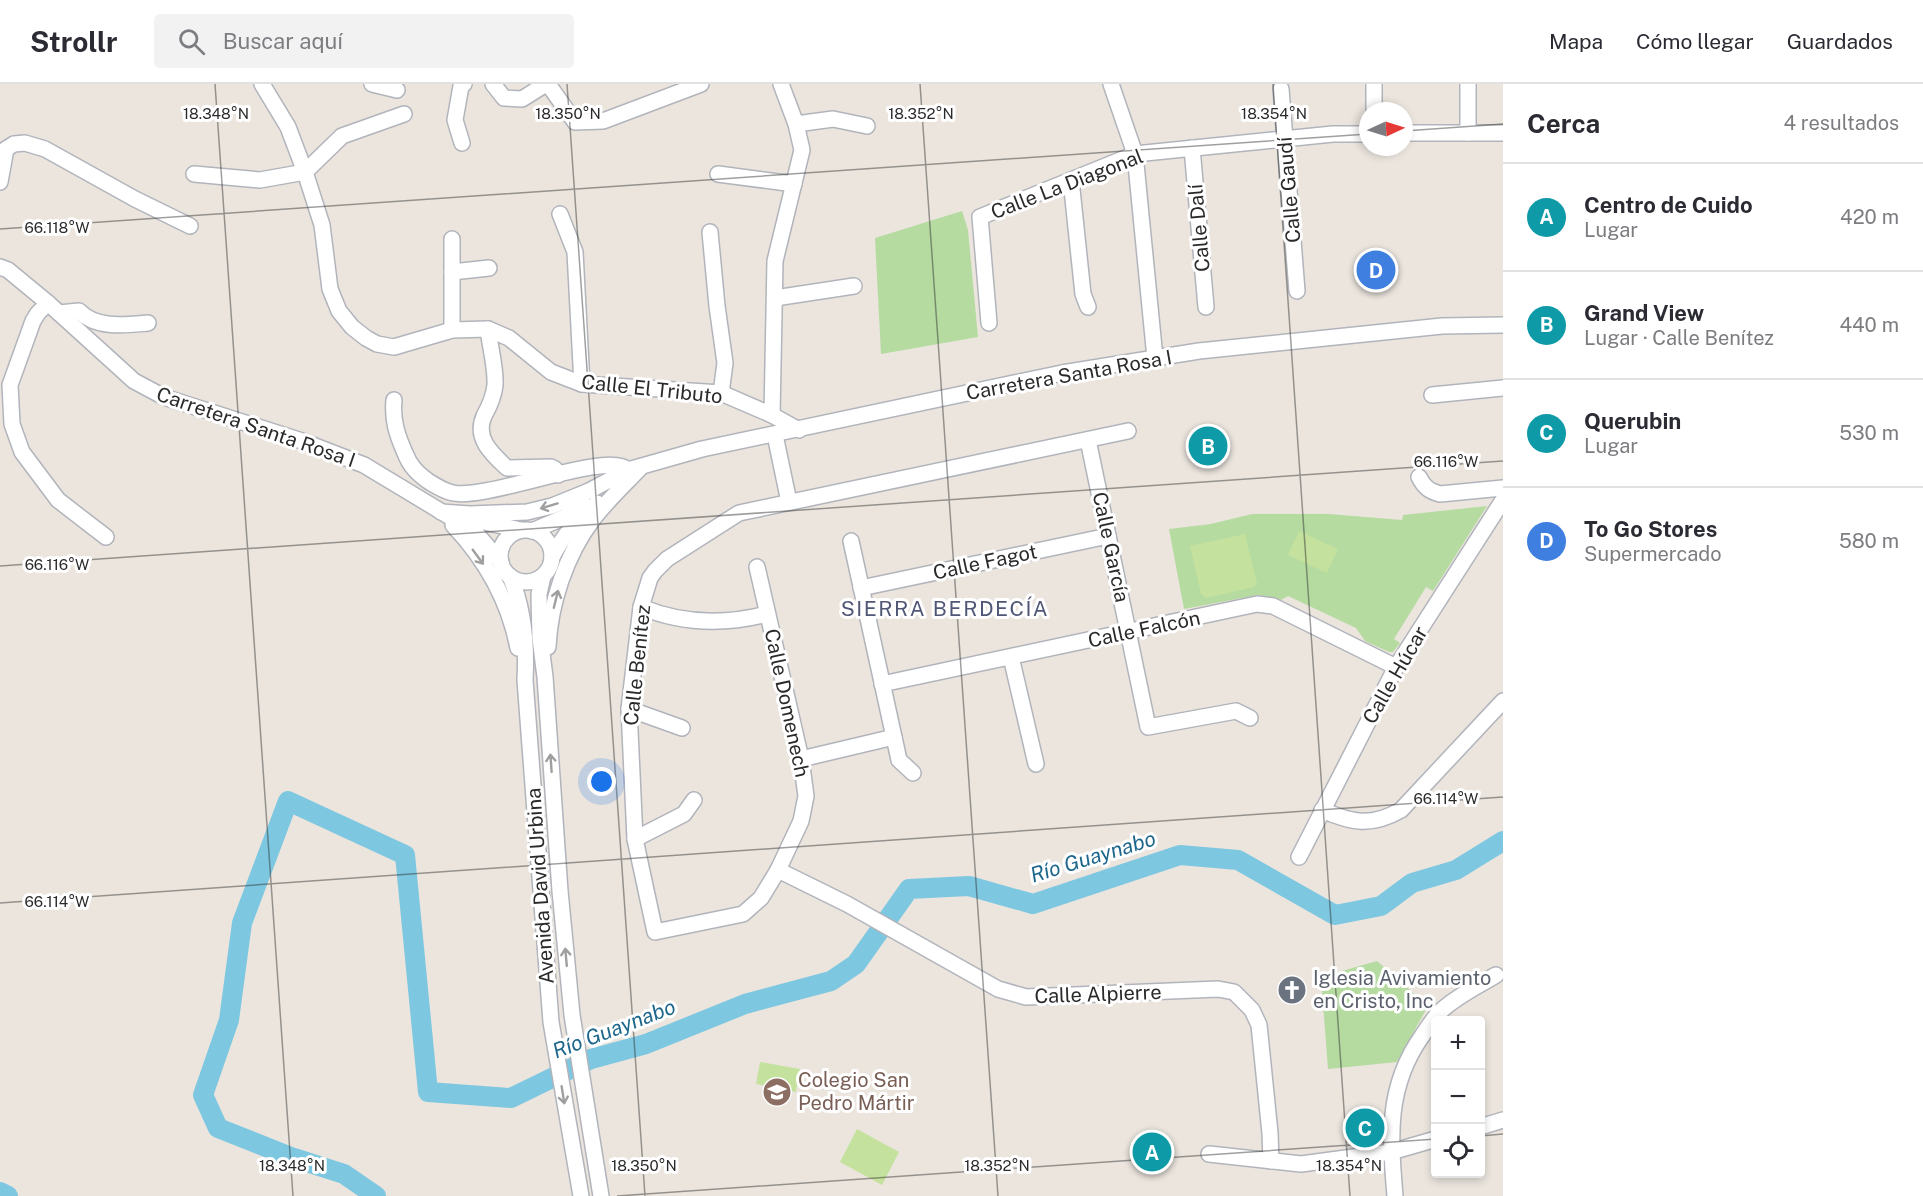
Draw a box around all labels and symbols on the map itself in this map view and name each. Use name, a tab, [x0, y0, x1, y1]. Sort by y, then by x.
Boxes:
north arrow	[1359, 102, 1413, 156]
text: 18.348°N	[183, 105, 249, 122]
text: 18.350°N	[535, 105, 601, 122]
text: 18.352°N	[888, 105, 954, 122]
text: 18.354°N	[1241, 105, 1307, 122]
street label: Calle Gaudí	[1272, 135, 1306, 244]
street label: Calle La Diagonal	[987, 144, 1147, 224]
street label: Calle Dalí	[1183, 182, 1215, 273]
text: 66.118°W	[24, 219, 90, 236]
pin: D	[1356, 248, 1396, 292]
street label: Carretera Santa Rosa I	[964, 345, 1174, 405]
street label: Calle El Tributo	[580, 370, 724, 408]
street label: Carretera Santa Rosa I	[153, 382, 359, 472]
pin: B	[1188, 424, 1228, 469]
text: 66.116°W	[1414, 453, 1478, 470]
street label: Calle García	[1088, 490, 1134, 604]
one-way arrow	[540, 501, 559, 512]
street label: Calle Fagot	[931, 539, 1039, 585]
one-way arrow	[472, 548, 485, 564]
text: 66.116°W	[25, 556, 89, 573]
one-way arrow	[551, 590, 562, 609]
district label: SIERRA BERDECÍA	[841, 596, 1049, 621]
street label: Calle Benítez	[619, 603, 655, 727]
street label: Calle Falcón	[1086, 605, 1202, 653]
street label: Calle Húcar	[1357, 622, 1433, 728]
street label: Calle Domenech	[760, 627, 814, 779]
one-way arrow	[546, 753, 557, 773]
your location	[587, 767, 616, 796]
street label: Avenida David Urbina	[521, 787, 559, 985]
text: 66.114°W	[1414, 790, 1478, 807]
water label: Río Guaynabo	[1027, 826, 1159, 887]
text: 66.114°W	[25, 893, 89, 910]
one-way arrow	[560, 947, 571, 967]
place label: Iglesia Avivamiento en Cristo, Inc	[1313, 966, 1491, 1013]
church icon: Iglesia Avivamiento en Cristo, Inc	[1276, 974, 1308, 1006]
street label: Calle Alpierre	[1034, 980, 1162, 1008]
water label: Río Guaynabo	[549, 994, 679, 1063]
place label: Colegio San Pedro Mártir	[798, 1068, 915, 1115]
school or university icon: Colegio San Pedro Mártir	[761, 1076, 793, 1108]
one-way arrow	[558, 1085, 569, 1104]
pin: C	[1346, 1106, 1384, 1150]
pin: A	[1132, 1130, 1172, 1174]
text: 18.348°N	[259, 1157, 325, 1174]
text: 18.350°N	[611, 1157, 677, 1174]
text: 18.352°N	[964, 1157, 1030, 1174]
text: 18.354°N	[1316, 1157, 1382, 1174]

